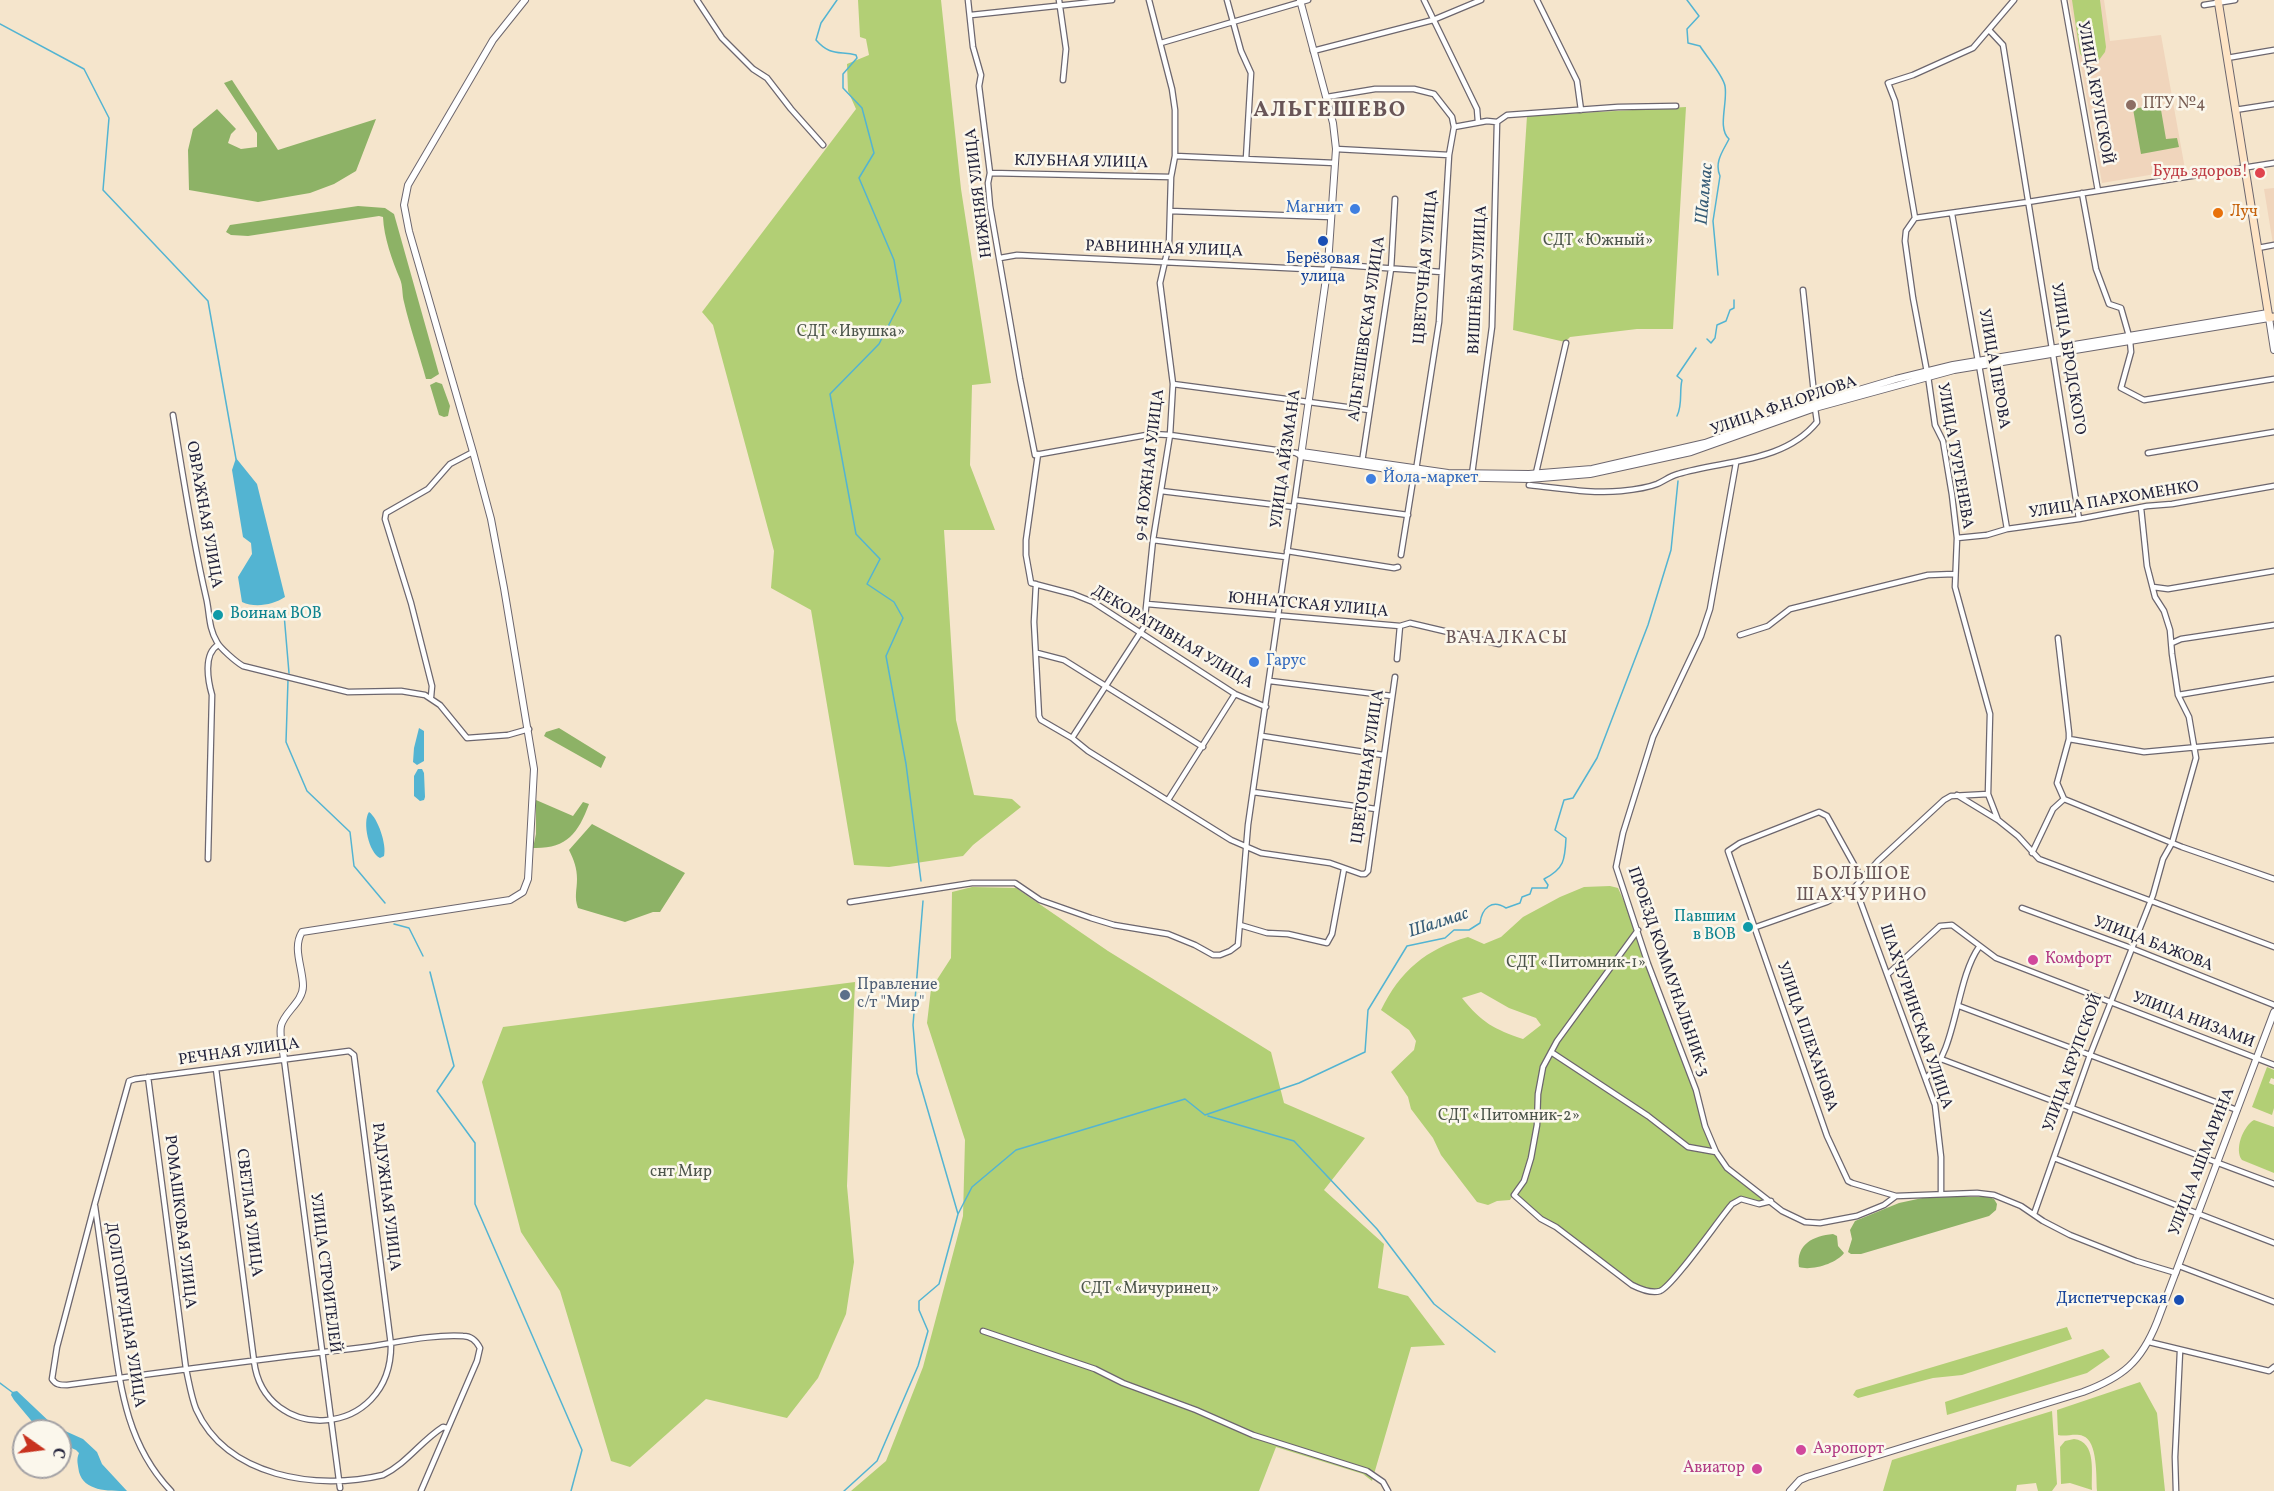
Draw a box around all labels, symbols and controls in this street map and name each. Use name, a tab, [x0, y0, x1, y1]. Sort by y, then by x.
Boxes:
street label: УЛИЦА КРУПСКОЙ	[2072, 20, 2116, 166]
place label: ПТУ №4	[2143, 95, 2206, 115]
marker: ПТУ №4	[2124, 98, 2138, 112]
district label: АЛЬГЕШЕВО	[1253, 99, 1407, 125]
street label: НИЖНЯЯ УЛИЦА	[962, 127, 998, 259]
street label: КЛУБНАЯ УЛИЦА	[1014, 152, 1148, 174]
water label: Шалмас	[1693, 162, 1719, 226]
place label: Будь здоров!	[2153, 163, 2248, 183]
marker: Будь здоров!	[2253, 166, 2267, 180]
street label: ЦВЕТОЧНАЯ УЛИЦА	[1411, 189, 1443, 345]
place label: Магнит	[1286, 199, 1343, 219]
marker: Магнит	[1348, 202, 1362, 216]
place label: Луч	[2230, 203, 2258, 223]
street label: ВИШНЁВАЯ УЛИЦА	[1466, 205, 1492, 355]
marker: Луч	[2211, 206, 2225, 220]
park label: СДТ «Южный»	[1543, 232, 1653, 252]
marker: Берёзовая улица	[1316, 234, 1330, 248]
street label: АЛЬГЕШЕВСКАЯ УЛИЦА	[1345, 235, 1391, 423]
street label: РАВНИННАЯ УЛИЦА	[1085, 238, 1243, 262]
place label: Берёзовая улица	[1286, 250, 1360, 288]
street label: УЛИЦА БРОДСКОГО	[2046, 282, 2088, 436]
street label: УЛИЦА ПЕРОВА	[1973, 307, 2013, 431]
park label: СДТ «Ивушка»	[797, 323, 905, 343]
street label: УЛИЦА Ф.Н.ОРЛОВА	[1708, 373, 1860, 441]
street label: УЛИЦА ТУРГЕНЕВА	[1932, 381, 1976, 531]
street label: 9-Я ЮЖНАЯ УЛИЦА	[1132, 388, 1170, 542]
street label: УЛИЦА АЙЗМАНА	[1268, 388, 1306, 530]
street label: ОВРАЖНАЯ УЛИЦА	[181, 440, 225, 590]
place label: Йола-маркет	[1383, 469, 1478, 489]
marker: Йола-маркет	[1364, 472, 1378, 486]
street label: УЛИЦА ПАРХОМЕНКО	[2028, 478, 2200, 524]
street label: ДЕКОРАТИВНАЯ УЛИЦА	[1088, 582, 1256, 694]
street label: ЮННАТСКАЯ УЛИЦА	[1227, 589, 1389, 623]
place label: Воинам ВОВ	[230, 605, 322, 625]
marker: Воинам ВОВ	[211, 608, 225, 622]
district label: ВАЧАЛКАСЫ	[1446, 629, 1568, 651]
place label: Гарус	[1266, 652, 1306, 672]
marker: Гарус	[1247, 655, 1261, 669]
street label: ЦВЕТОЧНАЯ УЛИЦА	[1349, 689, 1389, 845]
street label: ПРОЕЗД КОММУНАЛЬНИК-3	[1622, 865, 1712, 1079]
district label: БОЛЬШОЕ ШАХЧУРИНО	[1796, 865, 1928, 908]
water label: Шалмас	[1406, 904, 1472, 944]
place label: Павшим в ВОВ	[1674, 908, 1736, 946]
street label: УЛИЦА БАЖОВА	[2090, 913, 2216, 977]
marker: Павшим в ВОВ	[1741, 920, 1755, 934]
street label: ШАХЧУРИНСКАЯ УЛИЦА	[1874, 922, 1956, 1112]
place label: Комфорт	[2045, 950, 2111, 970]
marker: Комфорт	[2026, 953, 2040, 967]
park label: СДТ «Питомник-1»	[1506, 954, 1646, 974]
street label: УЛИЦА ПЛЕХАНОВА	[1771, 960, 1841, 1114]
place label: Правление с/т "Мир"	[857, 976, 938, 1014]
marker: Правление с/т "Мир"	[838, 988, 852, 1002]
street label: УЛИЦА НИЗАМИ	[2129, 989, 2257, 1053]
street label: УЛИЦА КРУПСКОЙ	[2040, 991, 2108, 1135]
street label: РЕЧНАЯ УЛИЦА	[177, 1035, 301, 1071]
street label: УЛИЦА АШМАРИНА	[2166, 1085, 2240, 1239]
park label: СДТ «Питомник-2»	[1438, 1107, 1580, 1127]
street label: РАДУЖНАЯ УЛИЦА	[366, 1122, 404, 1272]
street label: РОМАШКОВАЯ УЛИЦА	[159, 1134, 199, 1310]
street label: СВЕТЛАЯ УЛИЦА	[231, 1148, 265, 1278]
park label: снт Мир	[650, 1163, 712, 1183]
street label: УЛИЦА СТРОИТЕЛЕЙ	[305, 1192, 343, 1354]
street label: ДОЛГОПРУДНАЯ УЛИЦА	[100, 1221, 148, 1409]
park label: СДТ «Мичуринец»	[1081, 1280, 1219, 1300]
place label: Диспетчерская	[2056, 1290, 2167, 1310]
marker: Диспетчерская	[2172, 1293, 2186, 1307]
north arrow	[12, 1419, 72, 1479]
place label: Аэропорт	[1813, 1440, 1884, 1460]
marker: Аэропорт	[1794, 1443, 1808, 1457]
text: С	[46, 1445, 69, 1461]
place label: Авиатор	[1683, 1459, 1745, 1479]
marker: Авиатор	[1750, 1462, 1764, 1476]

